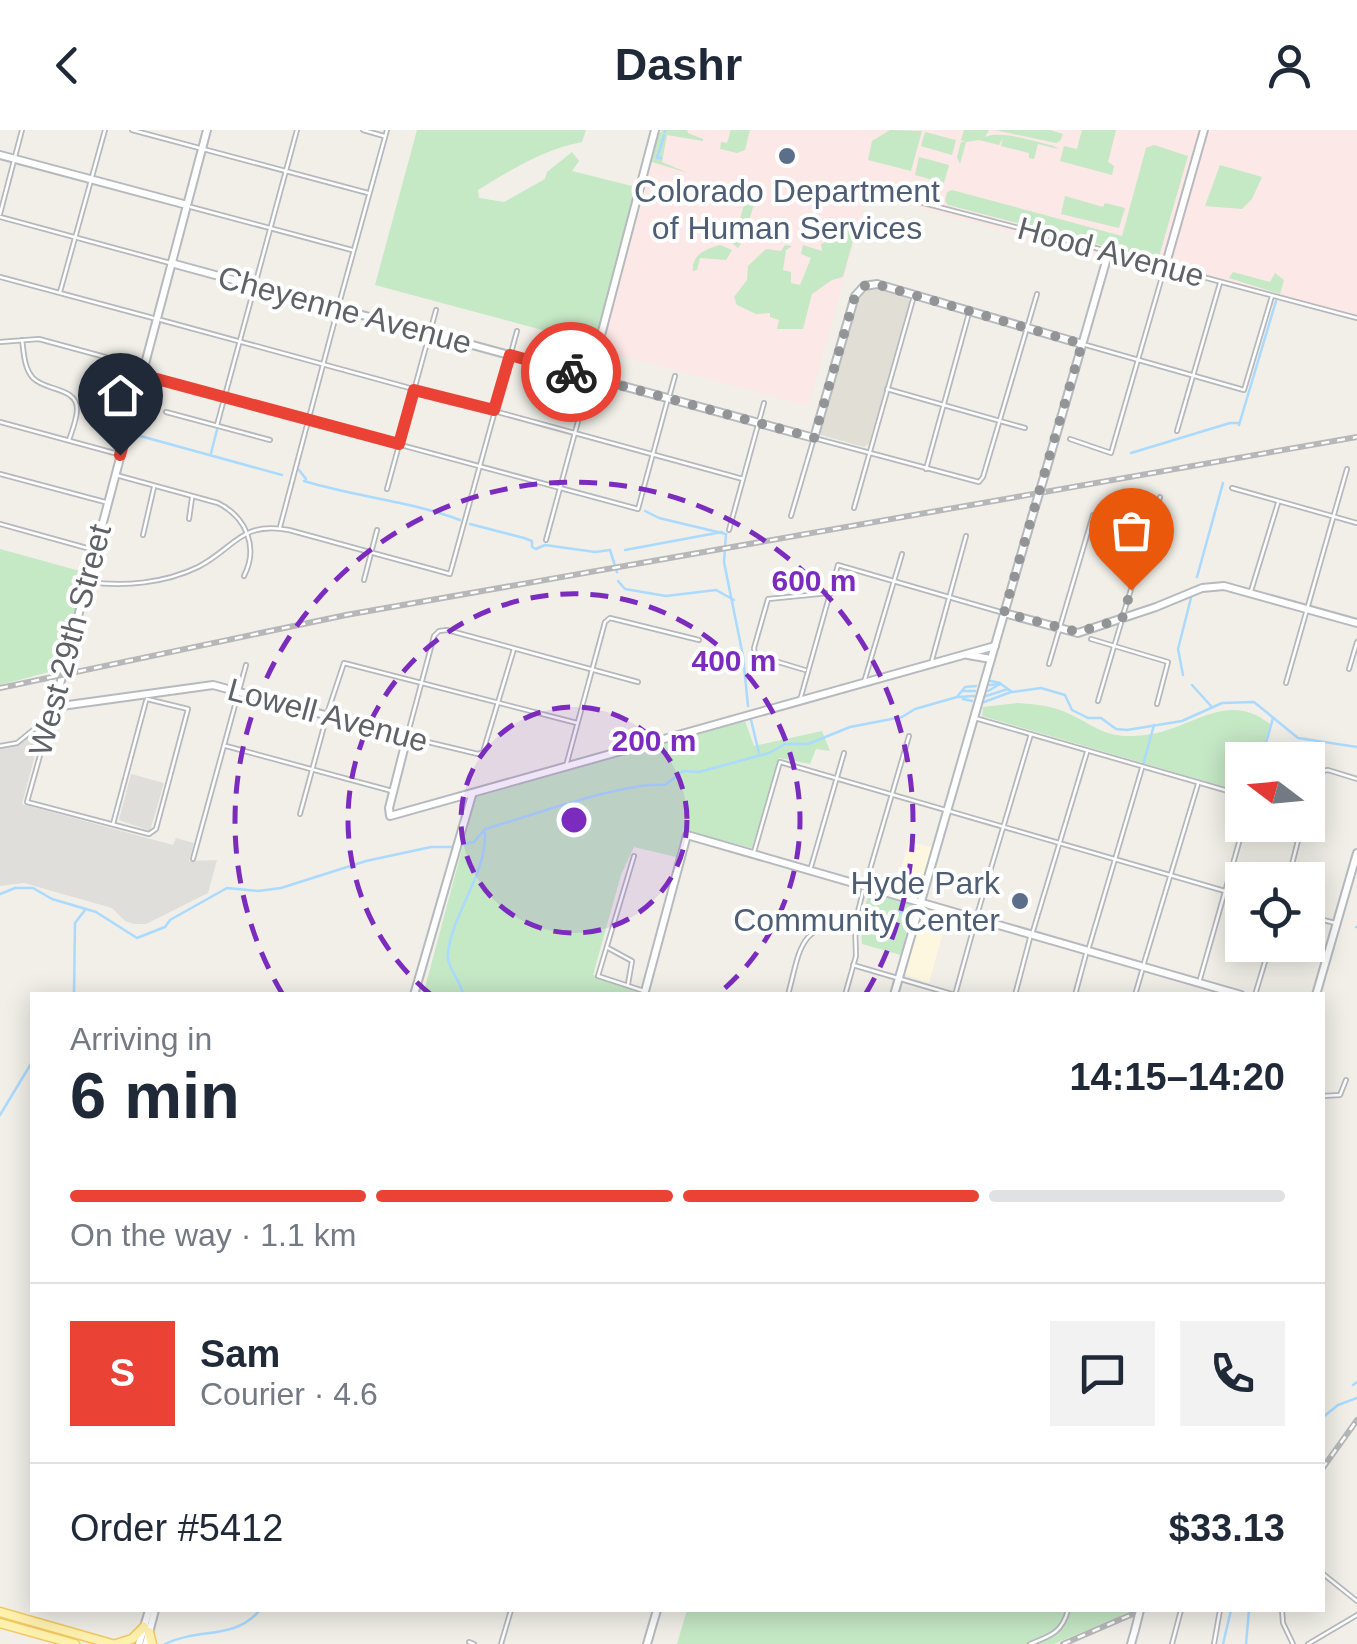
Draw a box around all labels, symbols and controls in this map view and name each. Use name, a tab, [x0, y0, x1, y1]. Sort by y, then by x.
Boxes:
icon: back	[40, 38, 95, 93]
icon: person	[1262, 38, 1317, 93]
text: Dashr	[615, 39, 742, 90]
marker: Colorado Department of Human Services	[776, 145, 798, 167]
place label: Colorado Department of Human Services	[634, 173, 940, 246]
street label: Hood Avenue	[1014, 210, 1208, 294]
street label: Cheyenne Avenue	[214, 259, 476, 361]
courier	[521, 322, 621, 422]
icon: bike	[544, 345, 599, 400]
pin	[78, 353, 163, 456]
icon: home	[93, 368, 148, 423]
pin	[1089, 488, 1174, 591]
icon: bag	[1104, 503, 1159, 558]
street label: West 29th Street	[22, 520, 118, 759]
text: 600 m	[771, 564, 857, 597]
text: 400 m	[691, 644, 777, 677]
street label: Lowell Avenue	[224, 671, 432, 759]
text: 200 m	[611, 724, 697, 757]
north arrow	[1225, 742, 1325, 842]
map controls	[1225, 742, 1325, 962]
centre of rings	[556, 802, 592, 838]
button: locate	[1225, 862, 1325, 962]
place label: Hyde Park Community Center	[733, 865, 1001, 938]
marker: Hyde Park Community Center	[1009, 890, 1031, 912]
text: Arriving in	[70, 1021, 212, 1057]
text: 14:15–14:20	[1069, 1056, 1285, 1098]
text: 6 min	[70, 1059, 240, 1132]
text: On the way · 1.1 km	[70, 1217, 356, 1253]
button: chat	[1050, 1321, 1155, 1426]
button: phone	[1180, 1321, 1285, 1426]
text: Sam	[200, 1333, 280, 1375]
text: S	[110, 1352, 135, 1394]
text: Courier · 4.6	[200, 1376, 378, 1412]
text: Order #5412	[70, 1507, 283, 1549]
text: $33.13	[1169, 1507, 1285, 1549]

